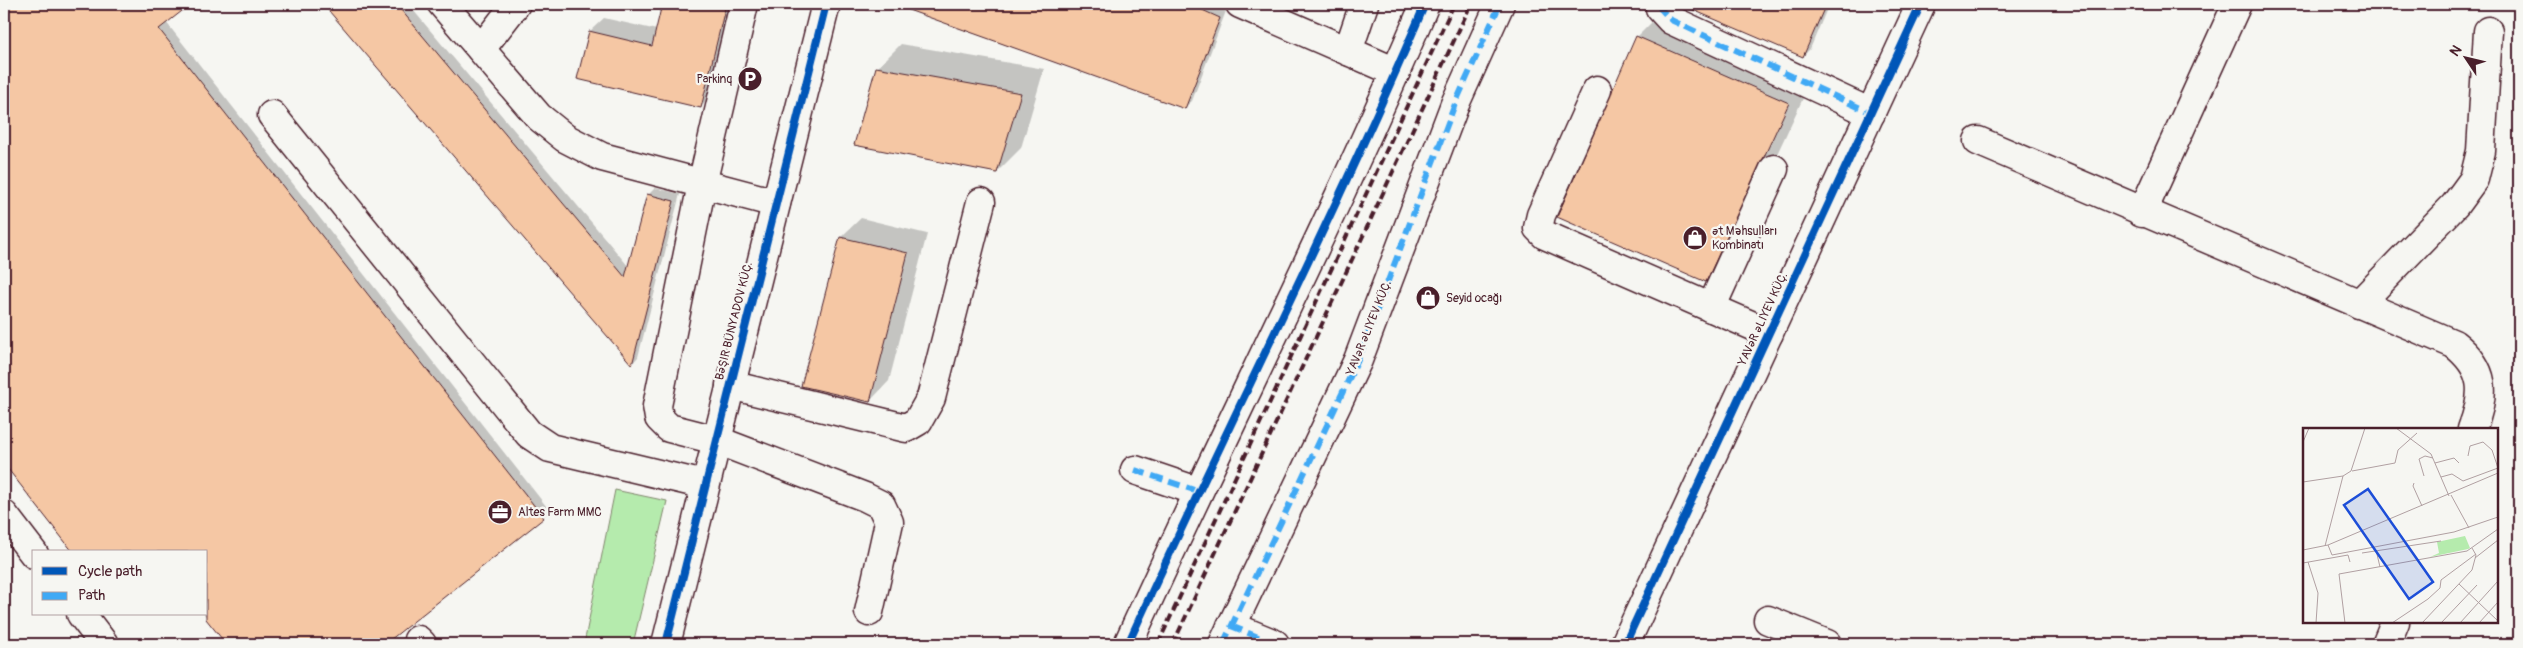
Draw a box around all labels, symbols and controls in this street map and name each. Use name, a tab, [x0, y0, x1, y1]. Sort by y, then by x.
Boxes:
north arrow	[2440, 32, 2490, 82]
text: N	[2446, 42, 2465, 60]
parking icon: Parkinq	[737, 66, 763, 92]
place label: Parkinq	[697, 72, 732, 87]
place label: Ət Məhsulları Kombinatı	[1712, 224, 1777, 253]
shop icon: Ət Məhsulları Kombinatı	[1682, 225, 1708, 251]
street label: BƏŞIR BÜNYADOV KÜÇ.	[711, 260, 756, 382]
street label: YAVƏR ƏLIYEV KÜÇ.	[1733, 269, 1791, 369]
street label: YAVƏR ƏLIYEV KÜÇ.	[1342, 278, 1395, 379]
shop icon: Seyid ocağı	[1415, 285, 1441, 311]
place label: Seyid ocağı	[1446, 291, 1502, 306]
inset map	[2303, 428, 2498, 623]
office icon: Altes Farm MMC	[487, 499, 513, 525]
place label: Altes Farm MMC	[518, 505, 602, 520]
legend	[32, 550, 208, 616]
text: Cycle path	[78, 562, 142, 581]
text: Path	[78, 586, 105, 605]

